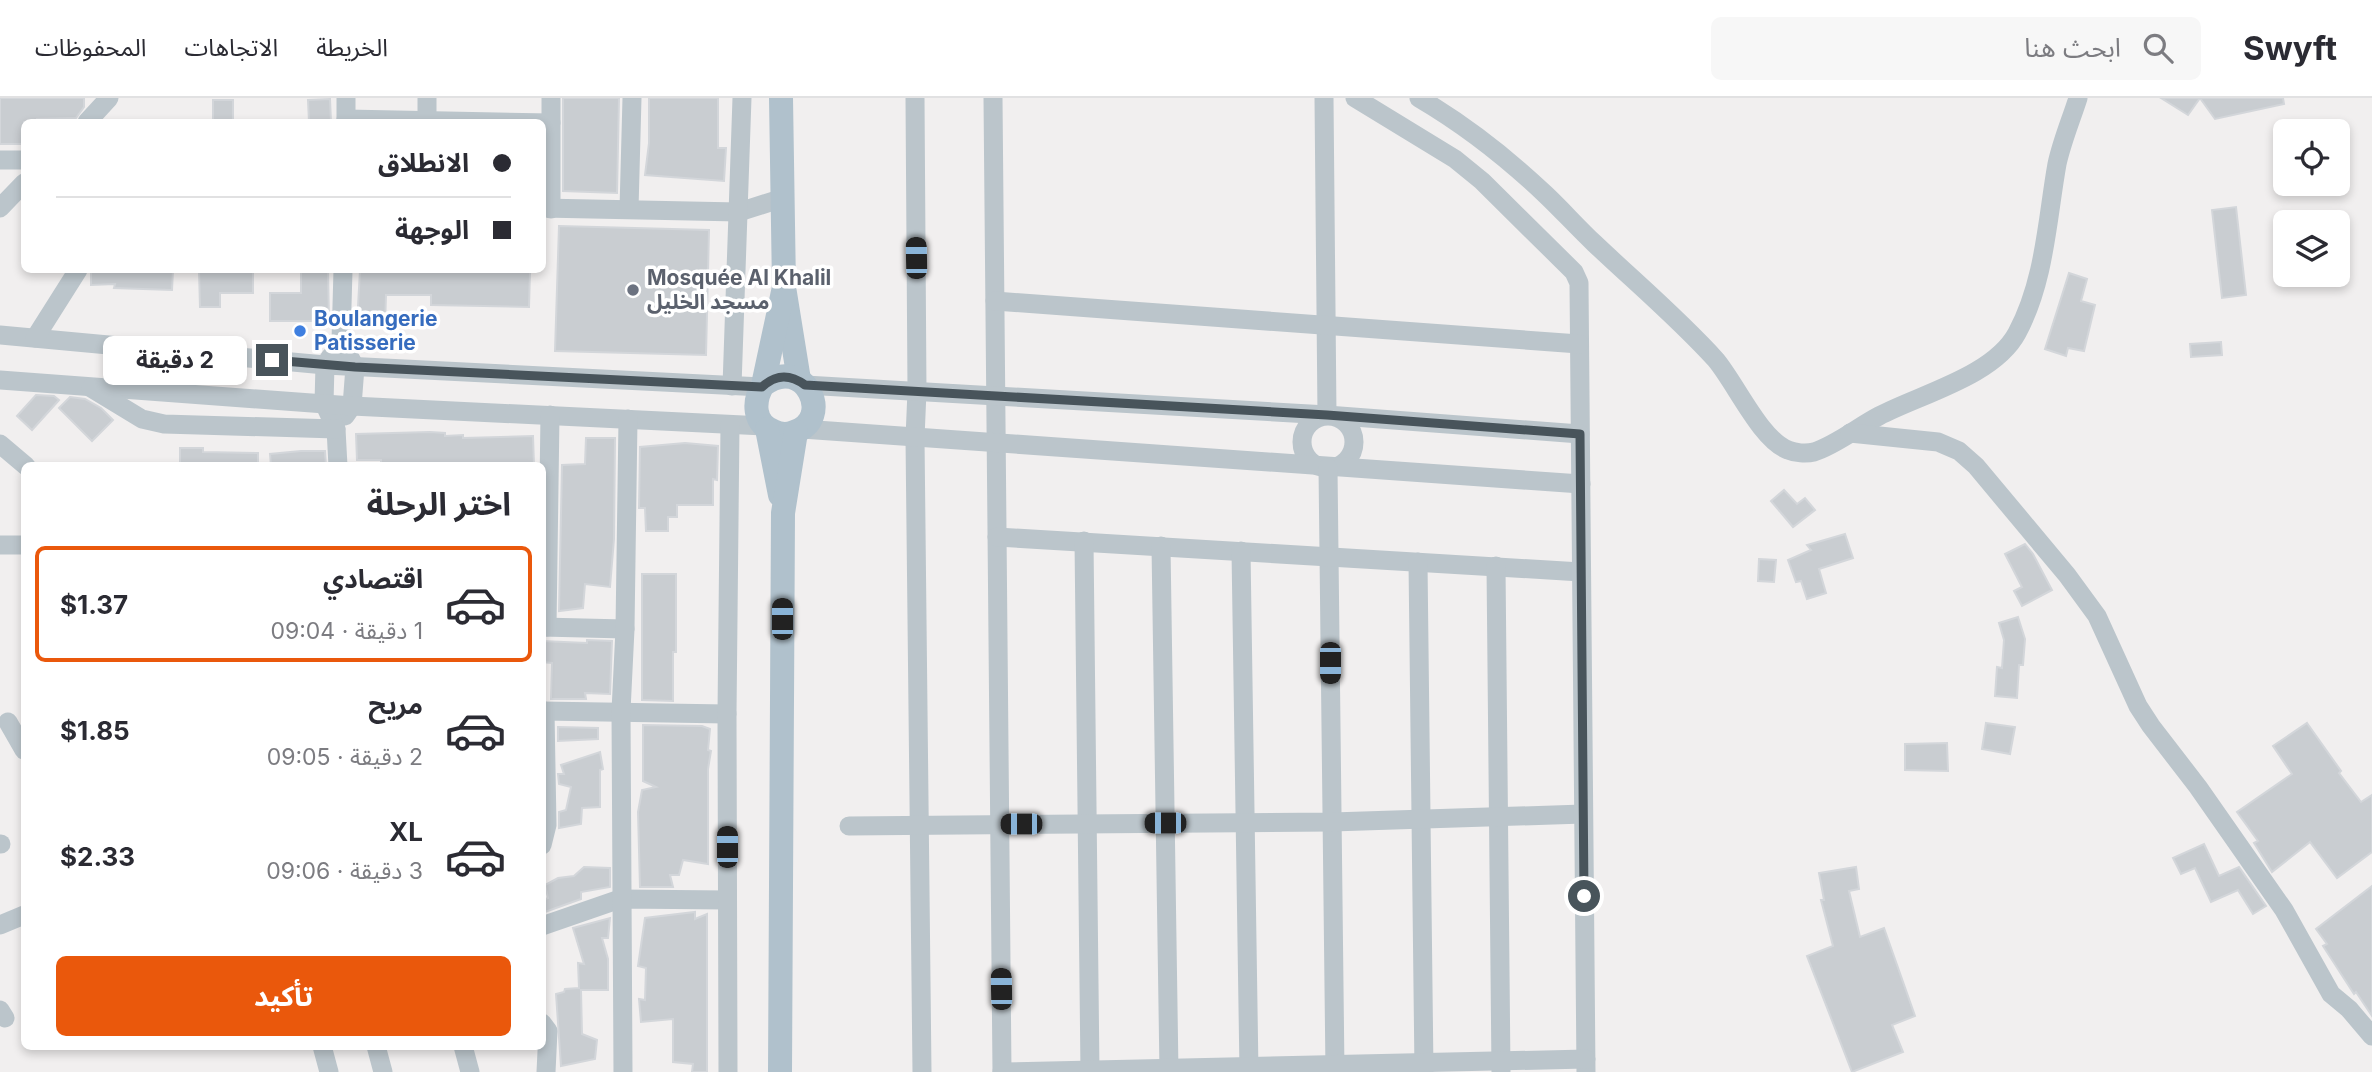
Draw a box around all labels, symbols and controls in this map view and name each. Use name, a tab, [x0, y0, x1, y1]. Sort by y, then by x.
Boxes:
search box	[1711, 17, 2201, 80]
text: Swyft	[2243, 28, 2337, 68]
icon: search	[2139, 29, 2177, 67]
text: ابحث هنا	[2024, 32, 2121, 63]
text: المحفوظات	[35, 33, 146, 62]
text: الاتجاهات	[184, 33, 278, 62]
text: الخريطة	[316, 33, 388, 62]
map controls	[2273, 119, 2350, 287]
button: locate	[2273, 119, 2350, 196]
text: الانطلاق	[378, 147, 469, 178]
button: layers	[2273, 210, 2350, 287]
text: الوجهة	[395, 214, 469, 245]
car	[906, 237, 927, 279]
place label: Mosquée Al Khalil مسجد الخليل	[647, 265, 831, 314]
marker: Mosquée Al Khalil مسجد الخليل	[625, 282, 641, 298]
place label: Boulangerie Patisserie	[314, 306, 438, 355]
marker: Boulangerie Patisserie	[292, 323, 308, 339]
callout: 2 دقيقة	[104, 336, 247, 384]
route end	[256, 344, 288, 376]
text: 2 دقيقة	[136, 346, 214, 374]
text: اختر الرحلة	[367, 484, 511, 523]
text: اقتصادي	[323, 563, 423, 594]
icon: car	[444, 573, 507, 636]
text: $1.37	[60, 589, 128, 620]
car	[772, 598, 793, 640]
text: 1 دقيقة · 09:04	[270, 617, 423, 645]
car	[1320, 642, 1341, 684]
text: مريح	[368, 689, 423, 720]
icon: car	[444, 699, 507, 762]
text: $1.85	[60, 715, 130, 746]
text: 2 دقيقة · 09:05	[267, 743, 423, 771]
car	[1145, 813, 1187, 834]
car	[1001, 814, 1043, 835]
text: XL	[389, 816, 423, 847]
icon: car	[444, 825, 507, 888]
car	[717, 826, 738, 868]
text: $2.33	[60, 841, 135, 872]
text: 3 دقيقة · 09:06	[266, 857, 423, 885]
route start	[1568, 880, 1600, 912]
button: تأكيد	[56, 956, 511, 1036]
car	[991, 968, 1012, 1010]

